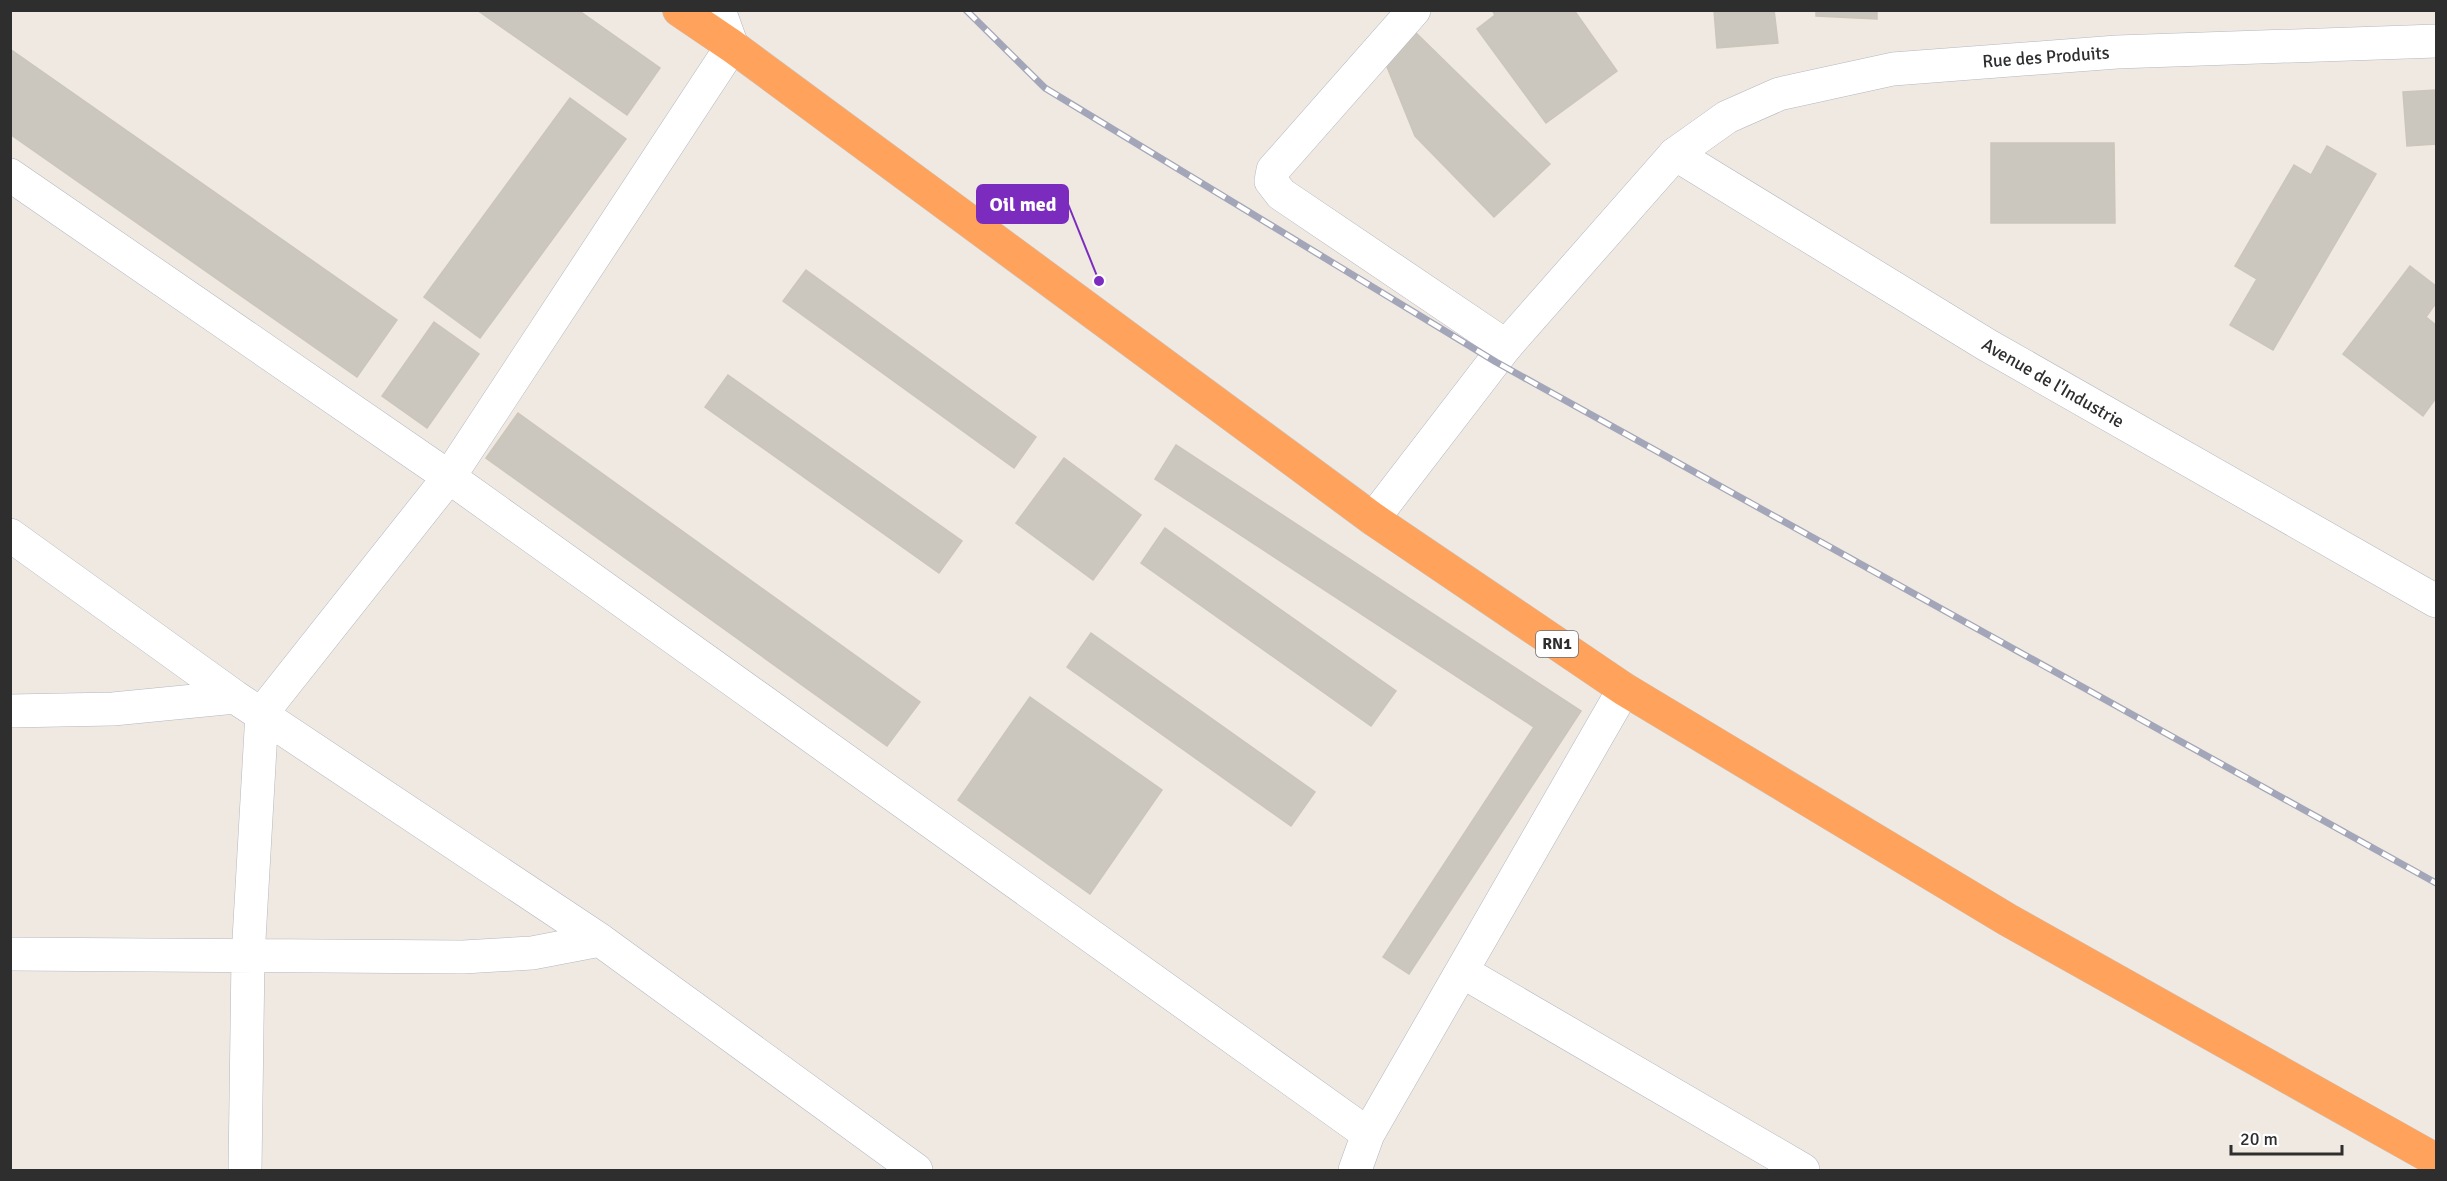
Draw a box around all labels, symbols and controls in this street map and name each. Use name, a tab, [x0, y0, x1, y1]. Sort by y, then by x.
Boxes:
street label: Rue des Produits	[1982, 42, 2110, 72]
callout: Oil med	[977, 185, 1068, 223]
text: Oil med	[990, 192, 1057, 217]
street label: Avenue de l'Industrie	[1978, 333, 2128, 433]
road number: RN1	[1536, 631, 1578, 657]
scale bar	[2231, 1118, 2342, 1156]
text: 20 m	[2240, 1128, 2278, 1150]

